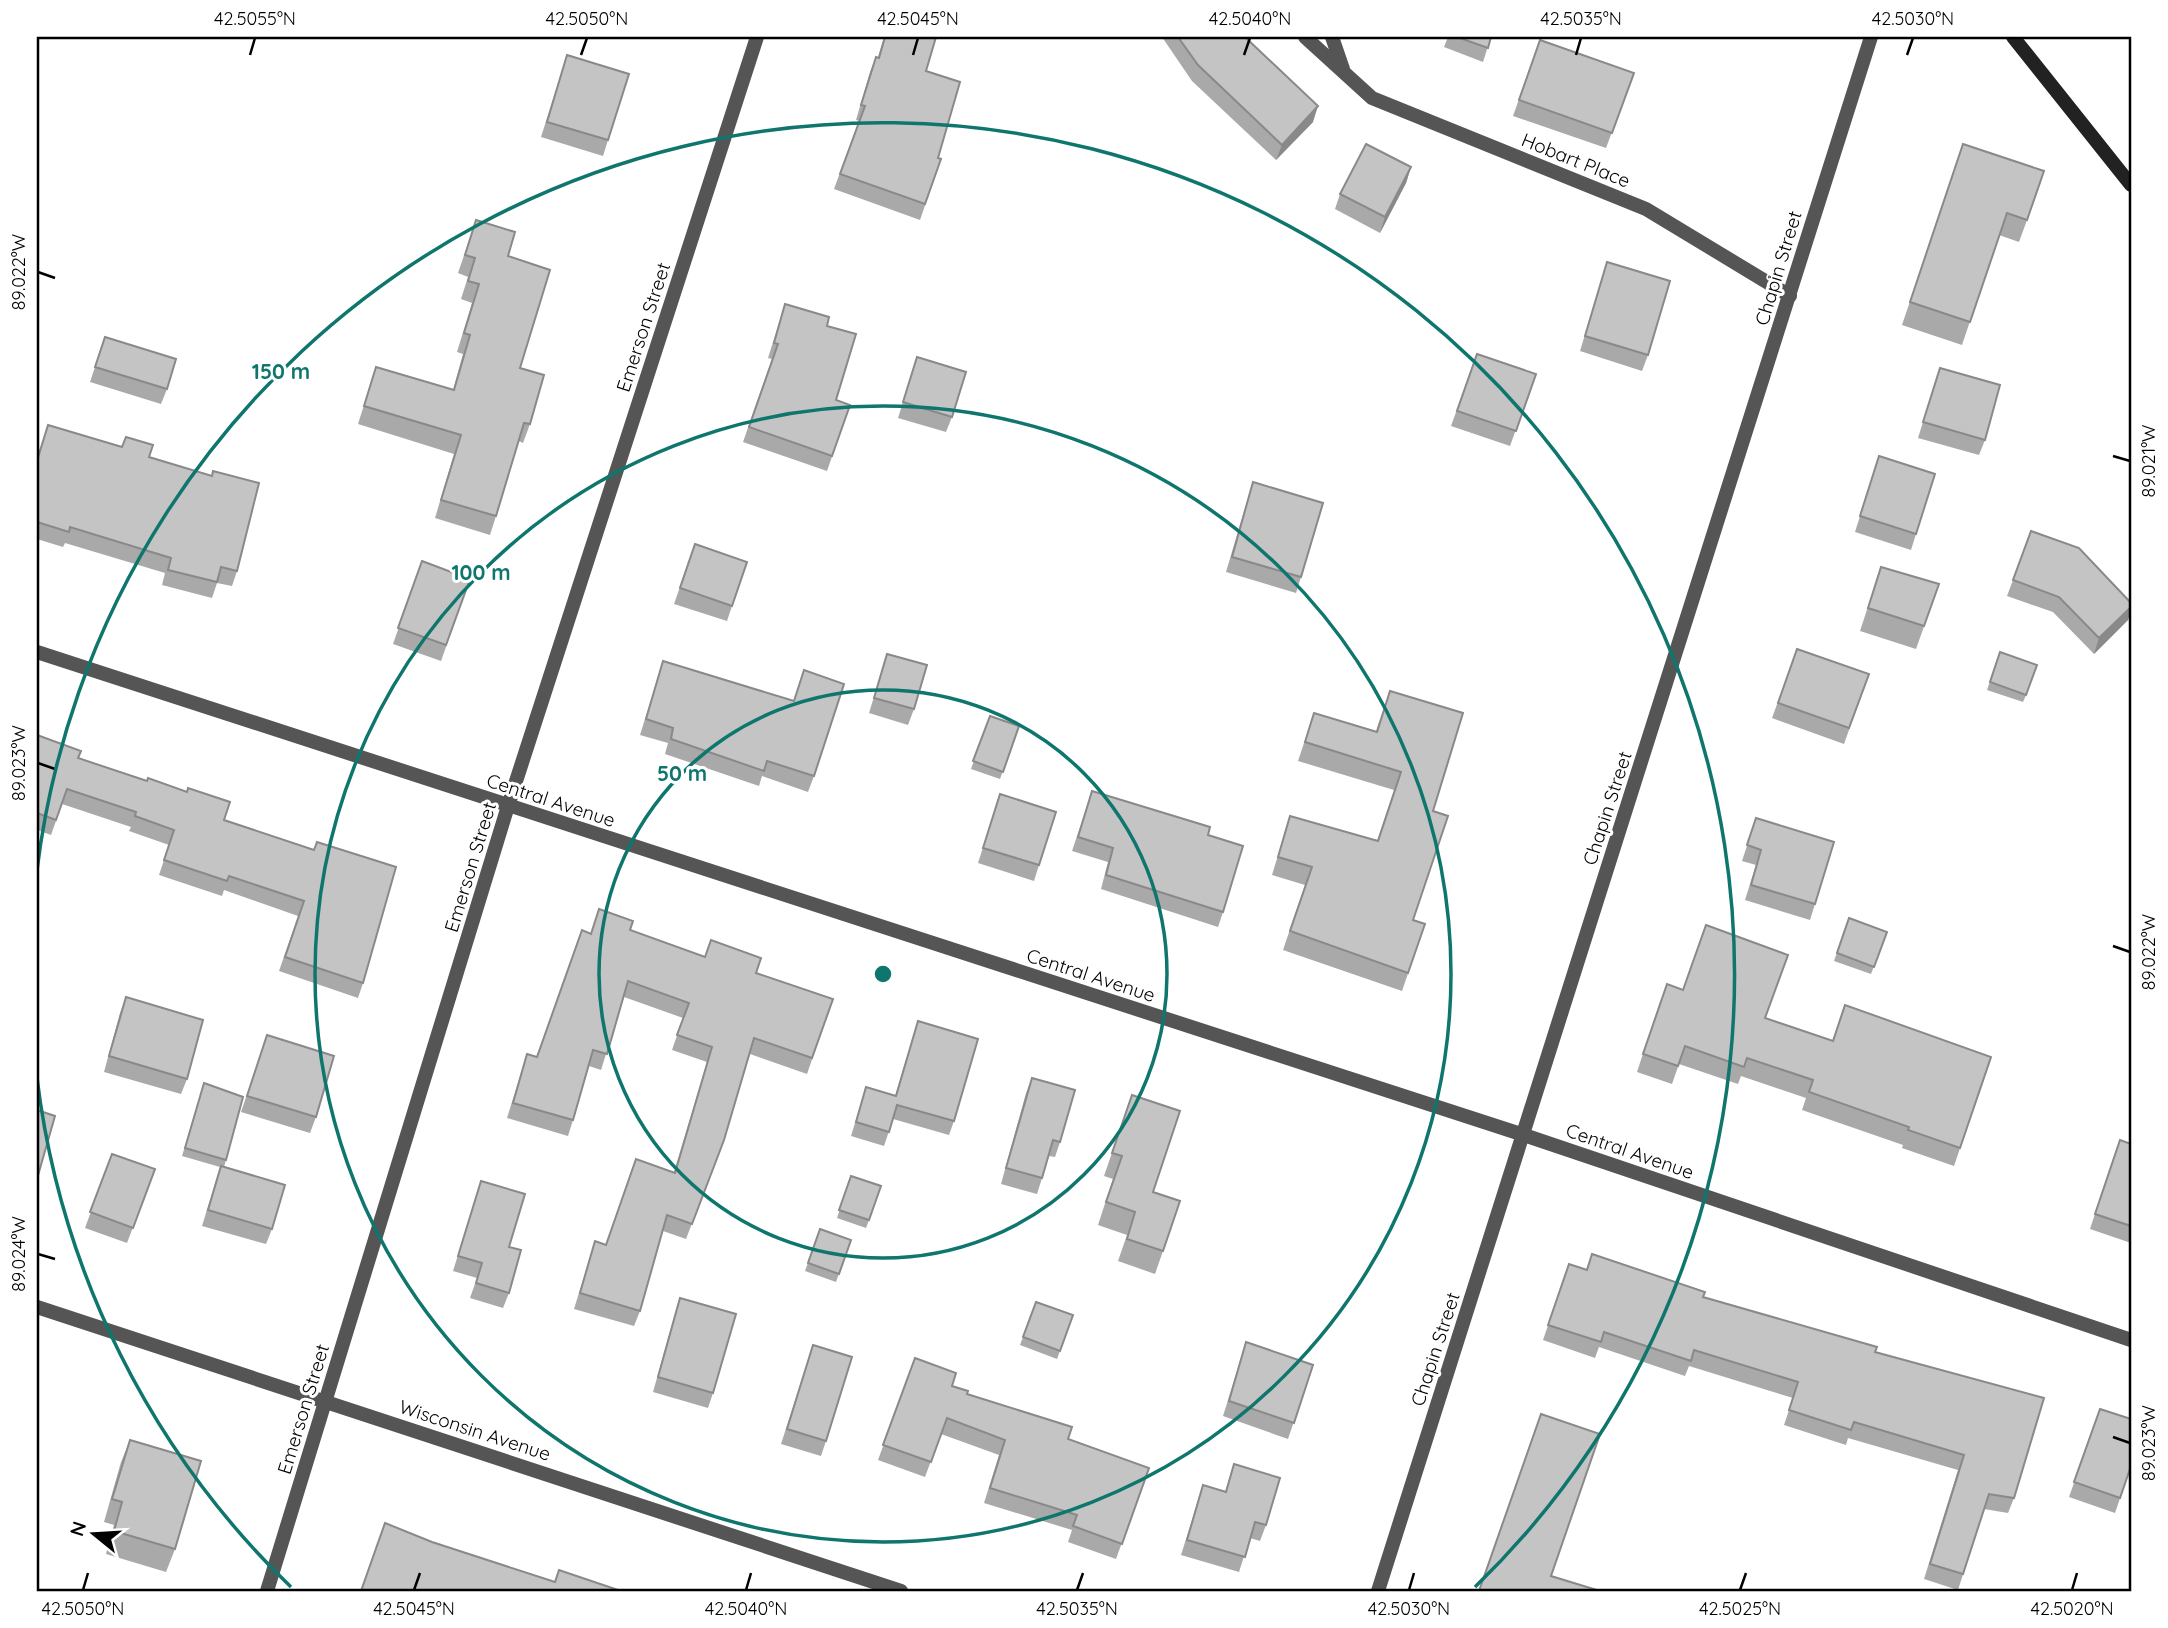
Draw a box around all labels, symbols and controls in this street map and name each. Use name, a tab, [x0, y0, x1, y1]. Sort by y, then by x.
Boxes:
text: 42.5055°N	[214, 7, 296, 30]
text: 42.5050°N	[546, 7, 628, 30]
text: 42.5045°N	[877, 7, 959, 30]
text: 42.5040°N	[1209, 7, 1291, 30]
text: 42.5035°N	[1540, 7, 1622, 30]
text: 42.5030°N	[1872, 7, 1954, 30]
street label: Hobart Place	[1518, 127, 1634, 193]
street label: Chapin Street	[1749, 208, 1807, 328]
text: 89.022°W	[7, 234, 30, 310]
street label: Emerson Street	[611, 259, 675, 395]
text: 150 m	[252, 358, 310, 384]
text: 89.021°W	[2137, 424, 2160, 498]
text: 100 m	[451, 559, 511, 585]
text: 89.023°W	[7, 725, 30, 801]
street label: Chapin Street	[1577, 748, 1637, 868]
text: 50 m	[657, 760, 707, 786]
street label: Central Avenue	[484, 768, 618, 832]
street label: Emerson Street	[439, 799, 501, 935]
text: 89.022°W	[2137, 914, 2160, 990]
street label: Central Avenue	[1024, 943, 1158, 1007]
centre of rings	[871, 962, 895, 986]
street label: Central Avenue	[1563, 1118, 1697, 1184]
text: 89.024°W	[7, 1216, 30, 1292]
street label: Chapin Street	[1405, 1289, 1465, 1409]
street label: Emerson Street	[272, 1341, 334, 1477]
street label: Wisconsin Avenue	[396, 1394, 554, 1466]
text: 89.023°W	[2137, 1405, 2160, 1481]
north arrow	[60, 1498, 130, 1568]
text: N	[64, 1518, 91, 1539]
text: 42.5050°N	[42, 1597, 124, 1620]
text: 42.5045°N	[373, 1597, 455, 1620]
text: 42.5040°N	[705, 1597, 787, 1620]
text: 42.5035°N	[1036, 1597, 1118, 1620]
text: 42.5030°N	[1368, 1597, 1450, 1620]
text: 42.5025°N	[1699, 1597, 1781, 1620]
text: 42.5020°N	[2031, 1597, 2114, 1620]

